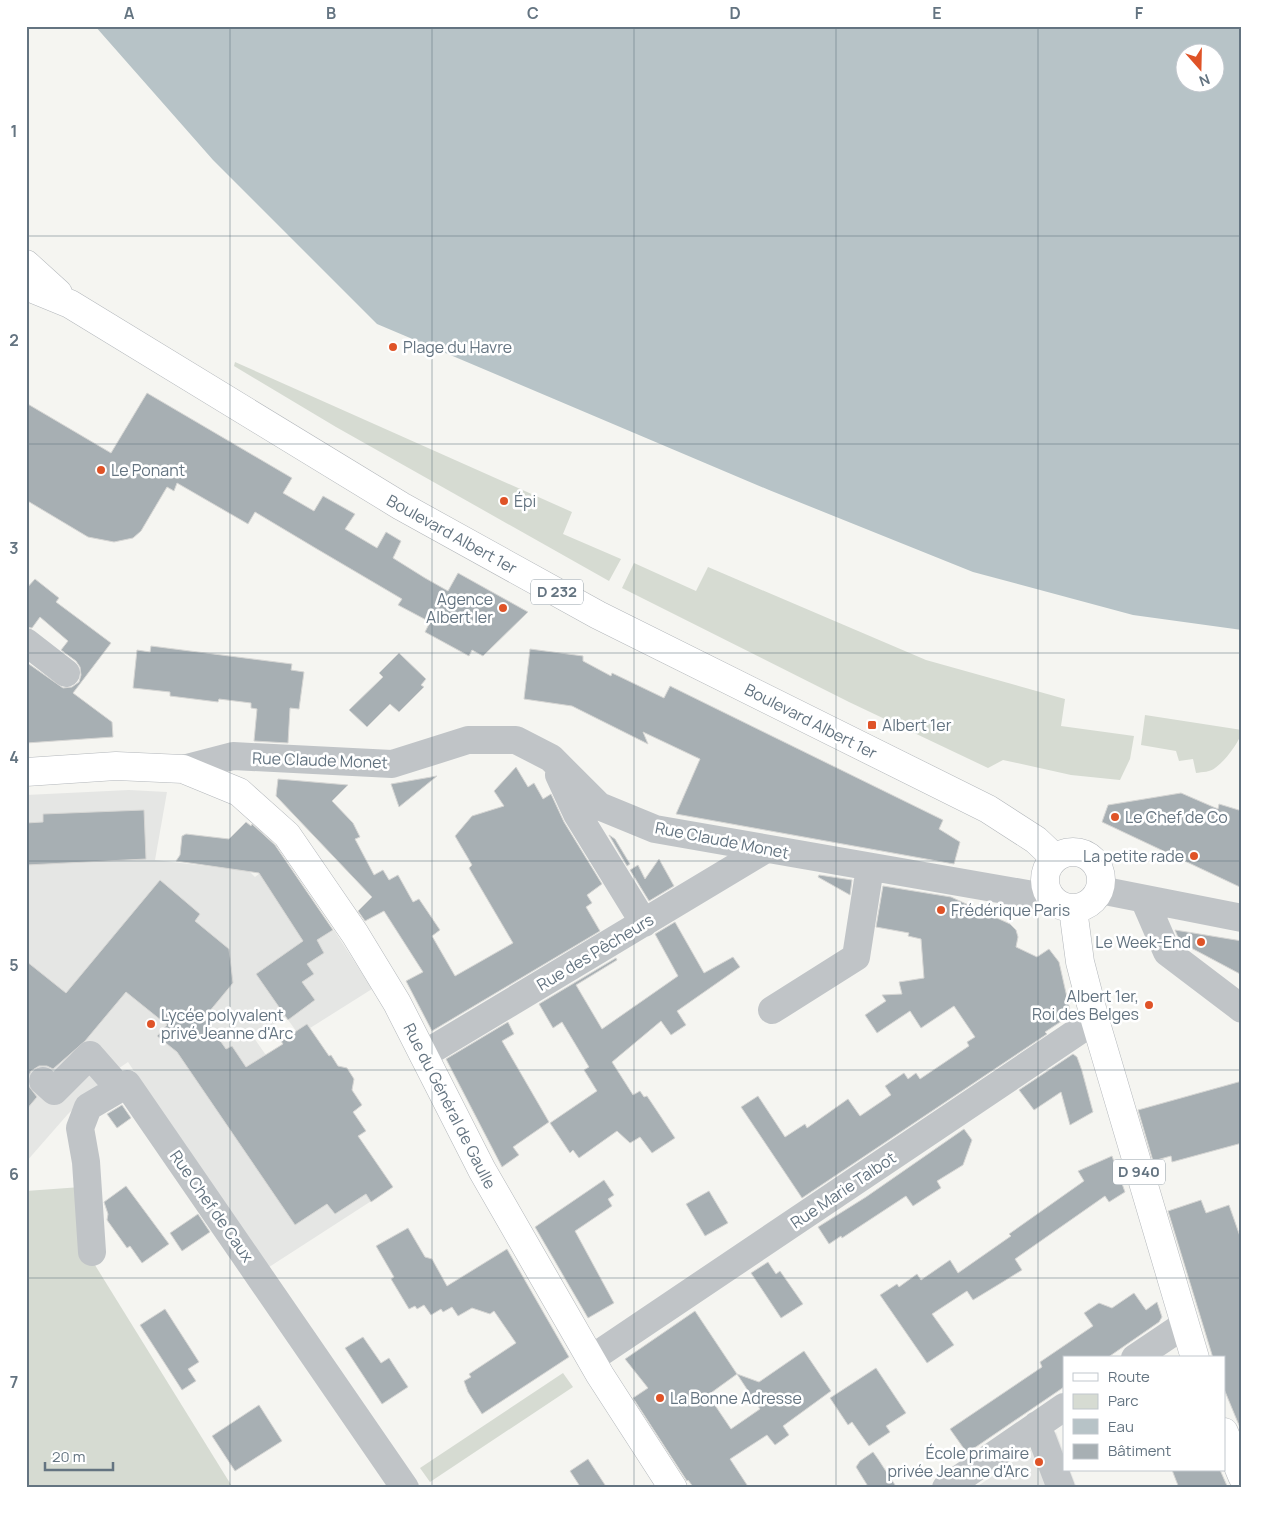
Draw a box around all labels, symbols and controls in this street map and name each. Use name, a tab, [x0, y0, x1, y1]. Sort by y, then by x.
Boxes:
text: A	[124, 2, 135, 24]
text: B	[326, 2, 336, 24]
text: C	[527, 2, 539, 24]
text: D	[729, 2, 741, 24]
text: E	[932, 2, 942, 24]
text: F	[1135, 2, 1144, 24]
north arrow	[1176, 42, 1226, 92]
text: N	[1197, 70, 1213, 91]
text: 1	[10, 120, 18, 142]
text: 2	[9, 329, 19, 351]
place label: Plage du Havre	[403, 336, 512, 358]
marker: Plage du Havre	[387, 341, 399, 353]
place label: Le Ponant	[111, 459, 185, 481]
marker: Le Ponant	[95, 464, 107, 476]
street label: Boulevard Albert 1er	[383, 489, 521, 579]
place label: Épi	[514, 490, 536, 512]
marker: Épi	[498, 495, 510, 507]
text: 3	[9, 537, 19, 559]
road number: D 232	[531, 580, 583, 604]
place label: Agence Albert Ier	[426, 588, 493, 628]
marker: Agence Albert Ier	[497, 602, 509, 614]
street label: Boulevard Albert 1er	[741, 678, 881, 764]
place label: Albert 1er	[882, 714, 952, 736]
marker: Albert 1er	[866, 719, 878, 731]
text: 4	[9, 746, 19, 768]
street label: Rue Claude Monet	[252, 747, 388, 773]
place label: Le Chef de Co	[1125, 806, 1228, 828]
marker: Le Chef de Co	[1109, 811, 1121, 823]
street label: Rue Claude Monet	[653, 816, 791, 864]
place label: La petite rade	[1083, 845, 1184, 867]
marker: La petite rade	[1188, 850, 1200, 862]
place label: Frédérique Paris	[951, 899, 1070, 921]
marker: Frédérique Paris	[935, 904, 947, 916]
street label: Rue des Pêcheurs	[532, 908, 658, 996]
place label: Le Week-End	[1095, 931, 1191, 953]
marker: Le Week-End	[1195, 936, 1207, 948]
text: 5	[9, 954, 19, 976]
place label: Albert 1er, Roi des Belges	[1032, 985, 1139, 1025]
marker: Albert 1er, Roi des Belges	[1143, 999, 1155, 1011]
place label: Lycée polyvalent privé Jeanne d'Arc	[161, 1004, 293, 1044]
marker: Lycée polyvalent privé Jeanne d'Arc	[145, 1018, 157, 1030]
street label: Rue du Général de Gaulle	[399, 1019, 501, 1193]
street label: Rue Chef de Caux	[165, 1146, 259, 1267]
street label: Rue Marie Talbot	[786, 1147, 900, 1233]
road number: D 940	[1113, 1160, 1165, 1184]
text: 6	[9, 1163, 19, 1185]
legend	[1063, 1356, 1226, 1472]
text: Route	[1108, 1366, 1150, 1387]
text: 7	[10, 1371, 18, 1393]
place label: La Bonne Adresse	[670, 1387, 802, 1409]
text: Parc	[1108, 1390, 1139, 1411]
marker: La Bonne Adresse	[654, 1392, 666, 1404]
text: Eau	[1108, 1416, 1134, 1437]
scale bar	[45, 1439, 112, 1471]
text: Bâtiment	[1108, 1440, 1171, 1461]
place label: École primaire privée Jeanne d'Arc	[887, 1442, 1029, 1482]
text: 20 m	[52, 1446, 85, 1467]
marker: École primaire privée Jeanne d'Arc	[1033, 1456, 1045, 1468]

